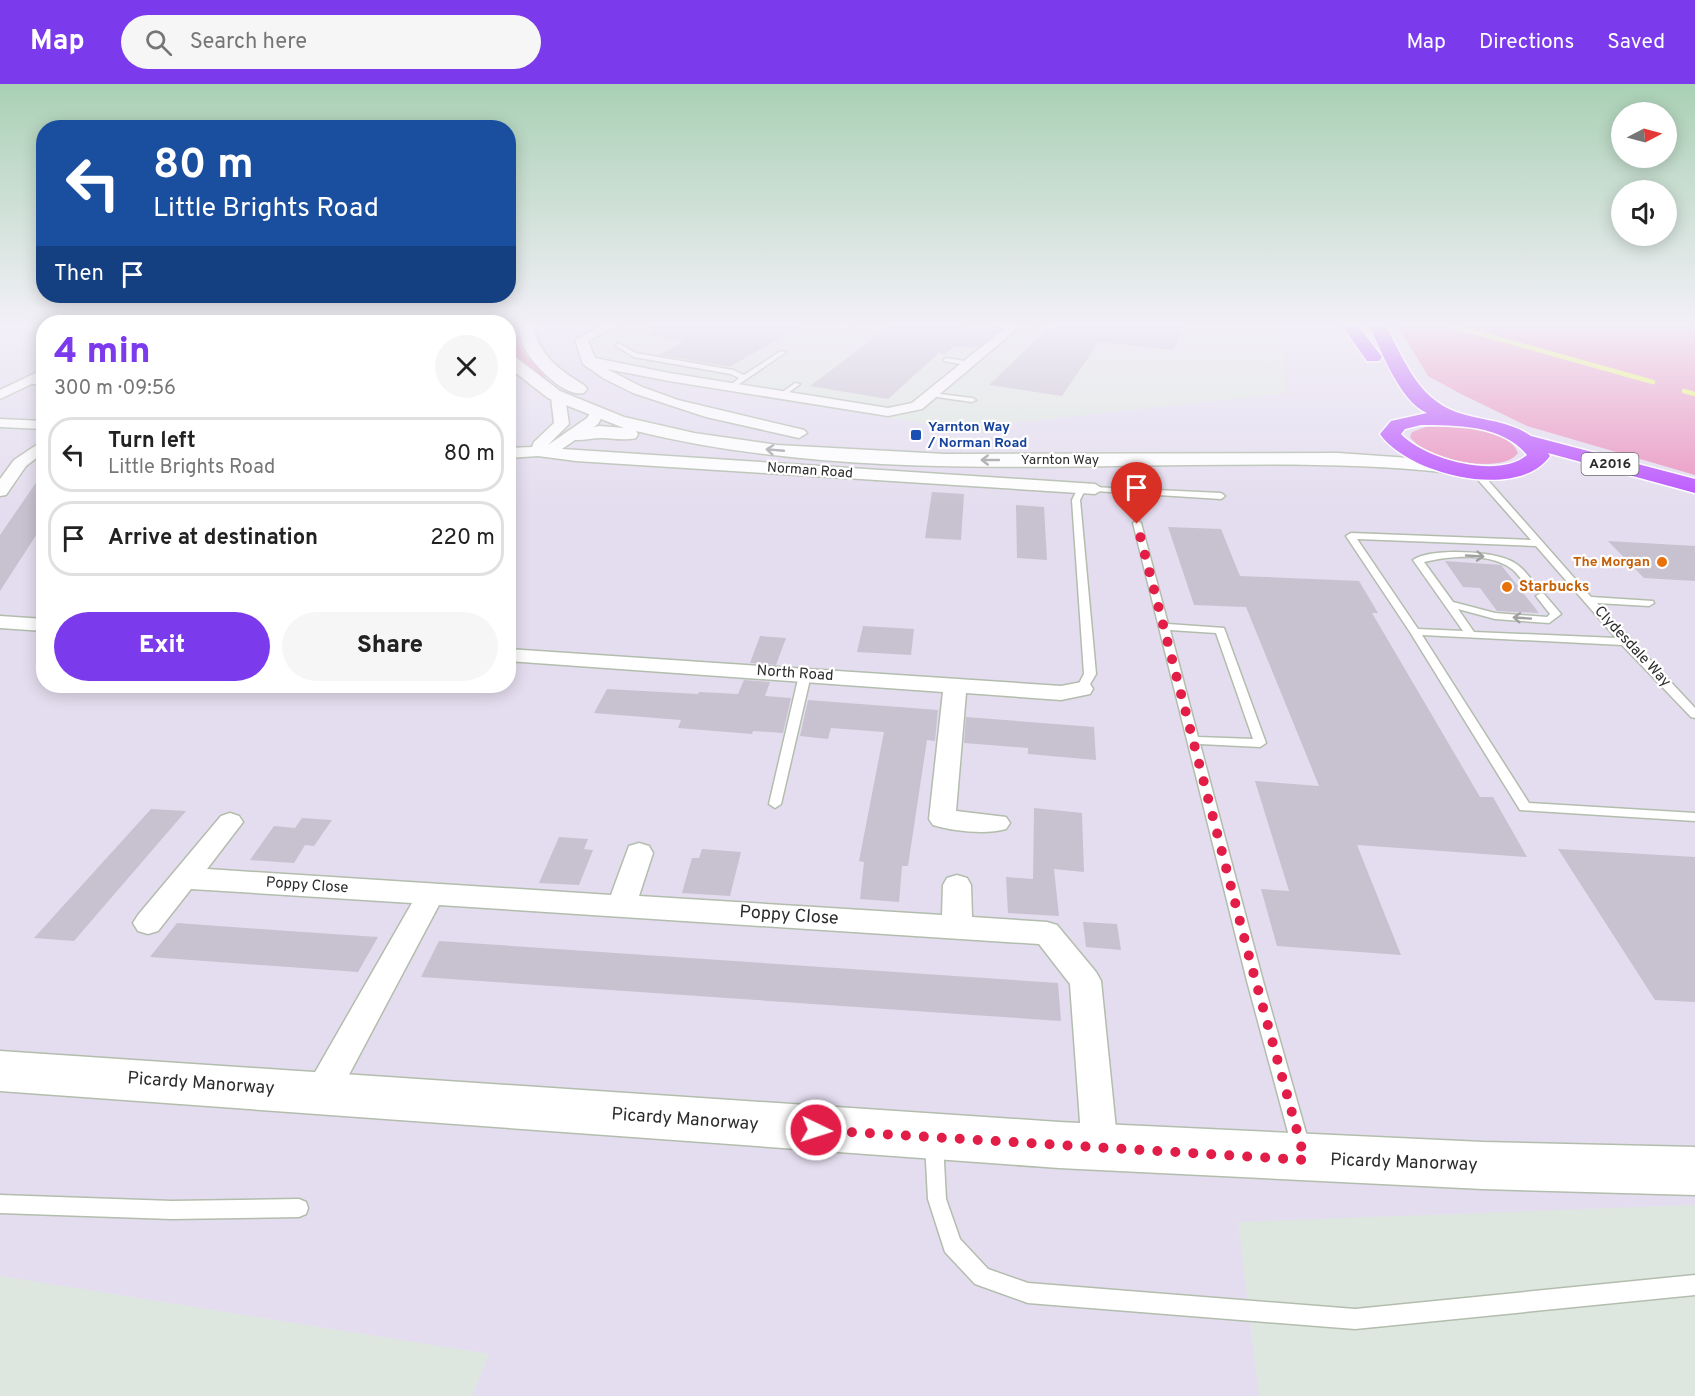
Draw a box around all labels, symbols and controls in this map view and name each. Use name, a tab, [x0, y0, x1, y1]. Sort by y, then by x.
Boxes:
search box	[121, 15, 541, 69]
text: Map	[30, 24, 85, 60]
icon: search	[142, 26, 175, 59]
text: Search here	[190, 29, 307, 56]
text: Map	[1406, 29, 1446, 56]
text: Directions	[1479, 29, 1574, 56]
text: Saved	[1607, 29, 1665, 56]
north arrow	[1611, 102, 1677, 168]
map controls	[1611, 102, 1677, 246]
text: 80 m	[153, 140, 254, 193]
icon: left	[54, 144, 132, 222]
button: sound	[1611, 180, 1677, 246]
text: Little Brights Road	[153, 192, 379, 226]
icon: arrive	[116, 258, 149, 291]
text: Then	[54, 261, 104, 288]
text: 4 min	[54, 330, 151, 376]
button: close	[435, 335, 498, 398]
text: 300 m · 09:56	[54, 376, 176, 402]
place label: Yarnton Way / Norman Road	[927, 419, 1027, 452]
text: Turn left	[108, 428, 196, 455]
marker: Yarnton Way / Norman Road	[909, 428, 923, 442]
icon: left	[57, 438, 90, 471]
text: 80 m	[444, 441, 495, 468]
one-way arrow	[766, 444, 786, 455]
street label: Yarnton Way	[1021, 452, 1099, 469]
road number: A2016	[1582, 453, 1638, 475]
one-way arrow	[980, 454, 1000, 466]
text: Little Brights Road	[108, 455, 275, 481]
street label: Norman Road	[766, 460, 854, 482]
pin	[1111, 462, 1162, 524]
icon: arrive	[1120, 471, 1153, 504]
icon: arrive	[57, 522, 90, 555]
text: Arrive at destination	[108, 525, 318, 552]
text: 220 m	[430, 525, 495, 552]
one-way arrow	[1465, 551, 1485, 562]
place label: The Morgan	[1573, 554, 1650, 571]
marker: The Morgan	[1655, 555, 1669, 569]
place label: Starbucks	[1519, 578, 1589, 597]
marker: Starbucks	[1500, 580, 1514, 594]
street label: Clydesdale Way	[1589, 602, 1675, 692]
button: Exit	[54, 612, 270, 681]
button: Share	[282, 612, 498, 681]
one-way arrow	[1513, 612, 1533, 623]
street label: North Road	[756, 662, 834, 686]
street label: Poppy Close	[265, 874, 349, 898]
street label: Poppy Close	[739, 901, 839, 931]
street label: Picardy Manorway	[127, 1067, 275, 1101]
position arrow	[784, 1098, 848, 1162]
street label: Picardy Manorway	[611, 1103, 759, 1137]
street label: Picardy Manorway	[1330, 1149, 1478, 1177]

